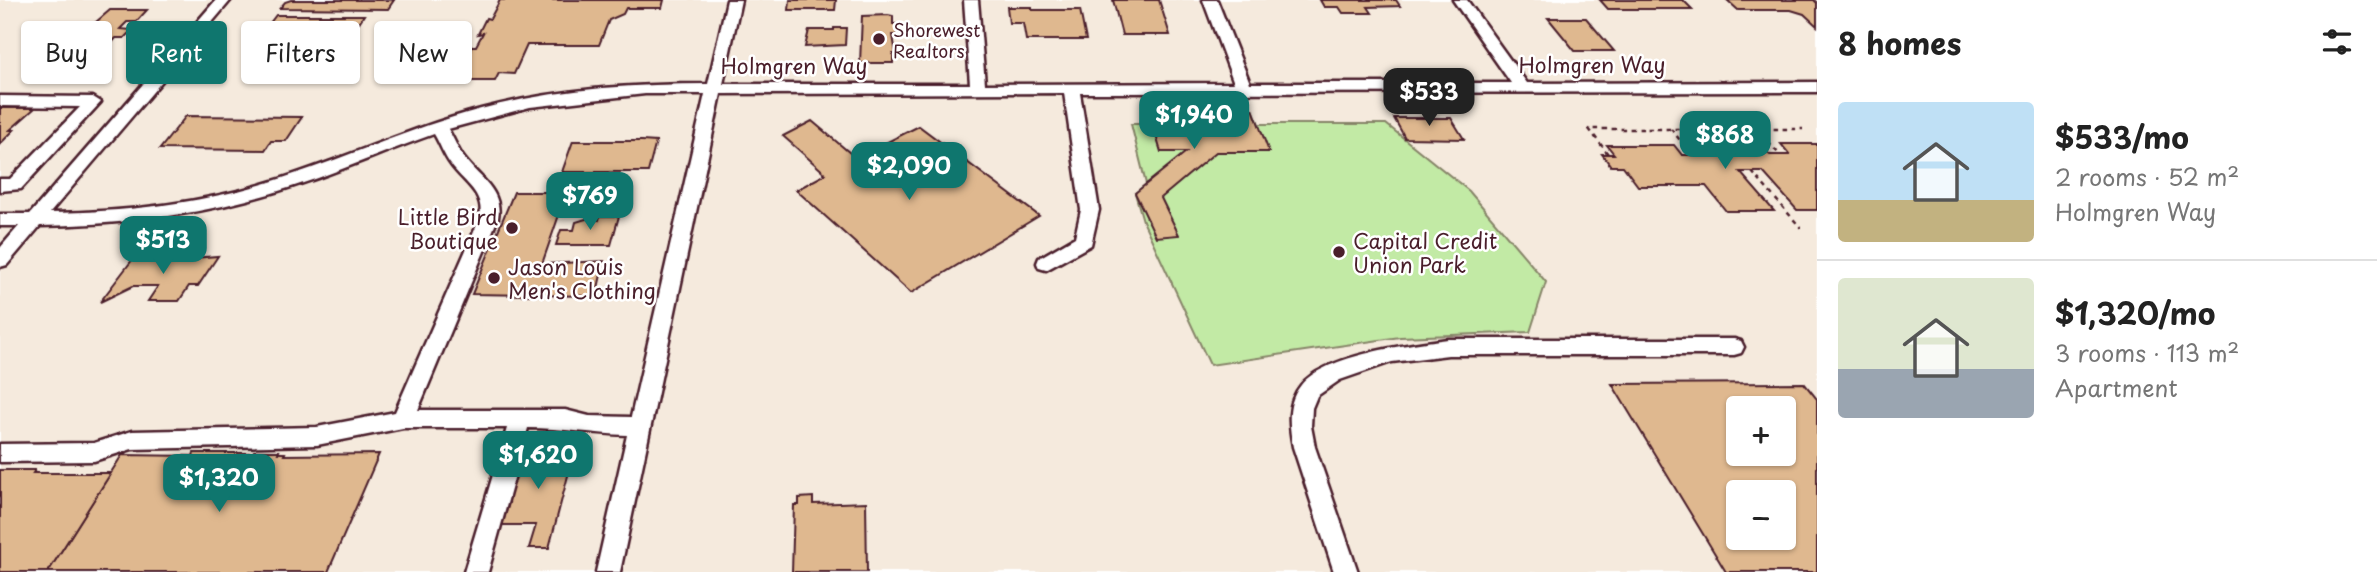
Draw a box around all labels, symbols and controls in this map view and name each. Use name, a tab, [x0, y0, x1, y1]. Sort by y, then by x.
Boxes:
place label: Shorewest Realtors	[893, 16, 980, 64]
text: 8 homes	[1838, 20, 1961, 65]
chip: Buy	[21, 21, 112, 84]
chip: Rent	[126, 21, 227, 84]
chip: Filters	[241, 21, 360, 84]
chip: New	[374, 21, 472, 84]
icon: filters	[2318, 23, 2356, 61]
marker: Shorewest Realtors	[871, 31, 887, 47]
street label: Holmgren Way	[1518, 48, 1666, 80]
street label: Holmgren Way	[720, 49, 868, 81]
pin: $533	[1388, 68, 1470, 128]
text: $533	[1399, 73, 1459, 108]
pin: $1,940	[1137, 92, 1251, 151]
text: $1,940	[1155, 96, 1233, 131]
pin: $868	[1684, 111, 1766, 171]
text: $533/mo	[2055, 114, 2189, 159]
text: $868	[1696, 116, 1754, 151]
icon: home	[1894, 130, 1978, 214]
pin: $2,090	[852, 142, 966, 202]
text: $2,090	[867, 147, 951, 182]
text: 2 rooms · 52 m²	[2055, 159, 2239, 194]
pin: $769	[549, 173, 631, 232]
text: $769	[562, 177, 618, 212]
text: Holmgren Way	[2055, 194, 2216, 229]
place label: Little Bird Boutique	[398, 200, 498, 256]
pin: $513	[122, 216, 204, 276]
marker: Little Bird Boutique	[504, 220, 520, 236]
text: $513	[136, 221, 190, 256]
place label: Capital Credit Union Park	[1353, 224, 1497, 280]
marker: Capital Credit Union Park	[1331, 244, 1347, 260]
place label: Jason Louis Men's Clothing	[508, 250, 656, 306]
marker: Jason Louis Men's Clothing	[486, 270, 502, 286]
text: $1,320/mo	[2055, 290, 2215, 335]
icon: home	[1894, 306, 1978, 390]
text: 3 rooms · 113 m²	[2055, 335, 2239, 370]
text: Apartment	[2055, 370, 2178, 405]
map controls	[1726, 396, 1796, 550]
button: +	[1726, 396, 1796, 466]
pin: $1,620	[481, 432, 595, 491]
text: $1,620	[499, 436, 577, 471]
pin: $1,320	[162, 454, 276, 514]
text: $1,320	[179, 459, 259, 494]
button: −	[1726, 480, 1796, 550]

